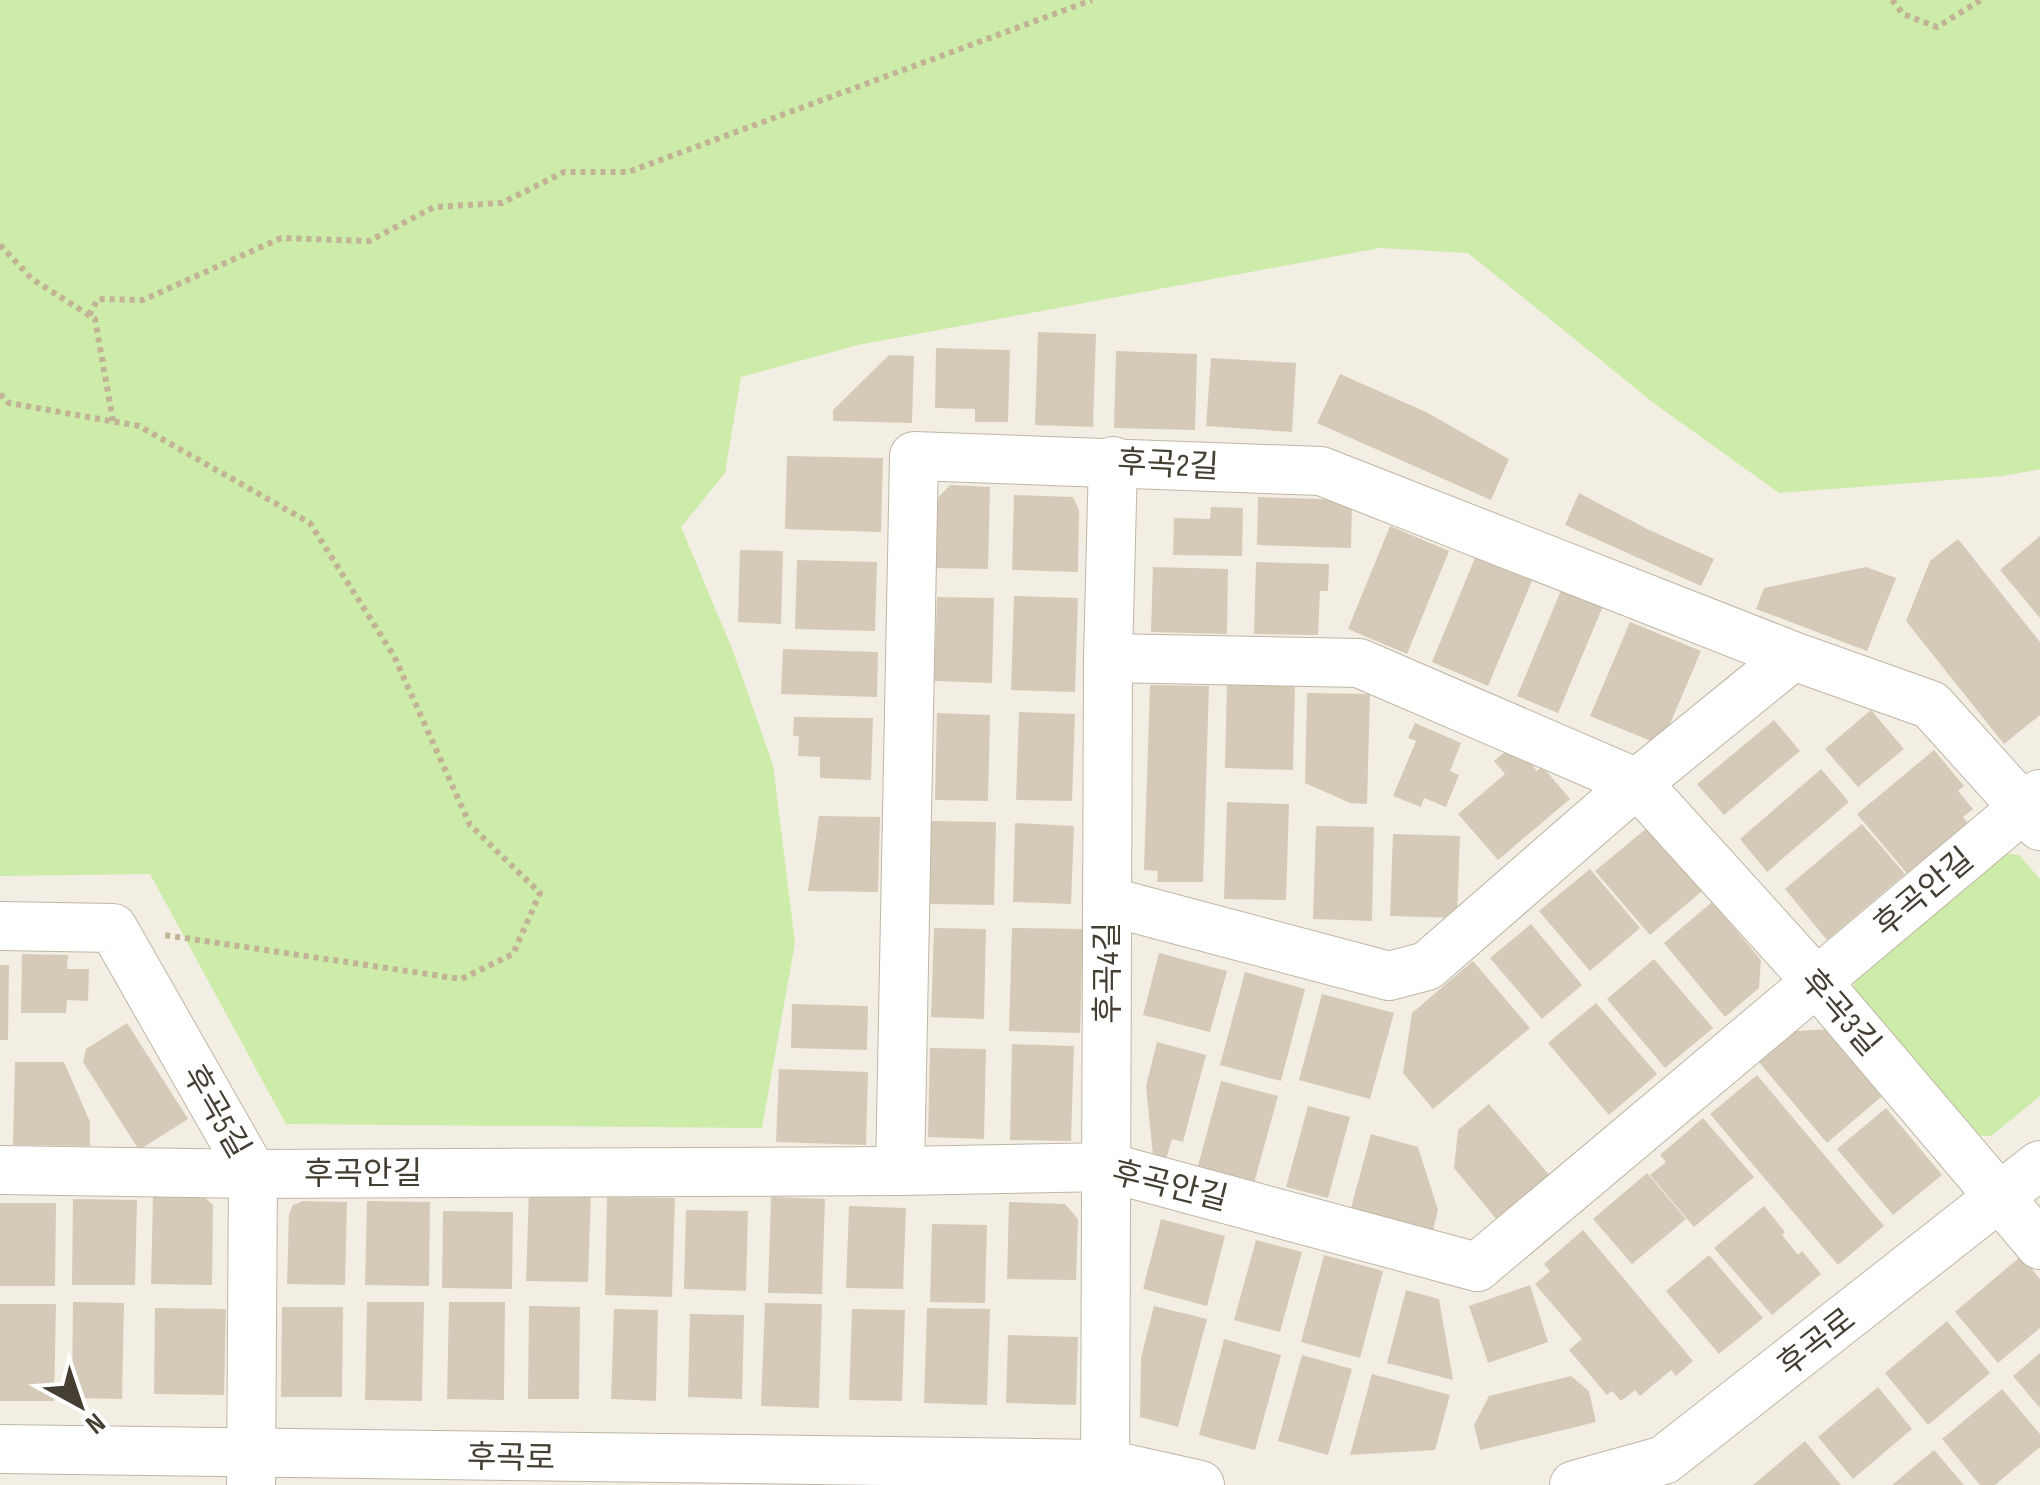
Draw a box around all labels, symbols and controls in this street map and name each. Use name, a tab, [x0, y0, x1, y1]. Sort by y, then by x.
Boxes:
street label: 후곡2길	[1116, 443, 1220, 488]
street label: 후곡안길	[1866, 840, 1982, 946]
street label: 후곡4길	[1089, 922, 1128, 1024]
street label: 후곡3길	[1792, 962, 1888, 1064]
street label: 후곡5길	[174, 1058, 258, 1165]
street label: 후곡안길	[1108, 1153, 1231, 1220]
street label: 후곡안길	[304, 1155, 422, 1194]
street label: 후곡로	[1770, 1301, 1864, 1386]
north arrow	[30, 1355, 130, 1455]
text: N	[79, 1406, 111, 1440]
street label: 후곡로	[466, 1438, 555, 1479]

